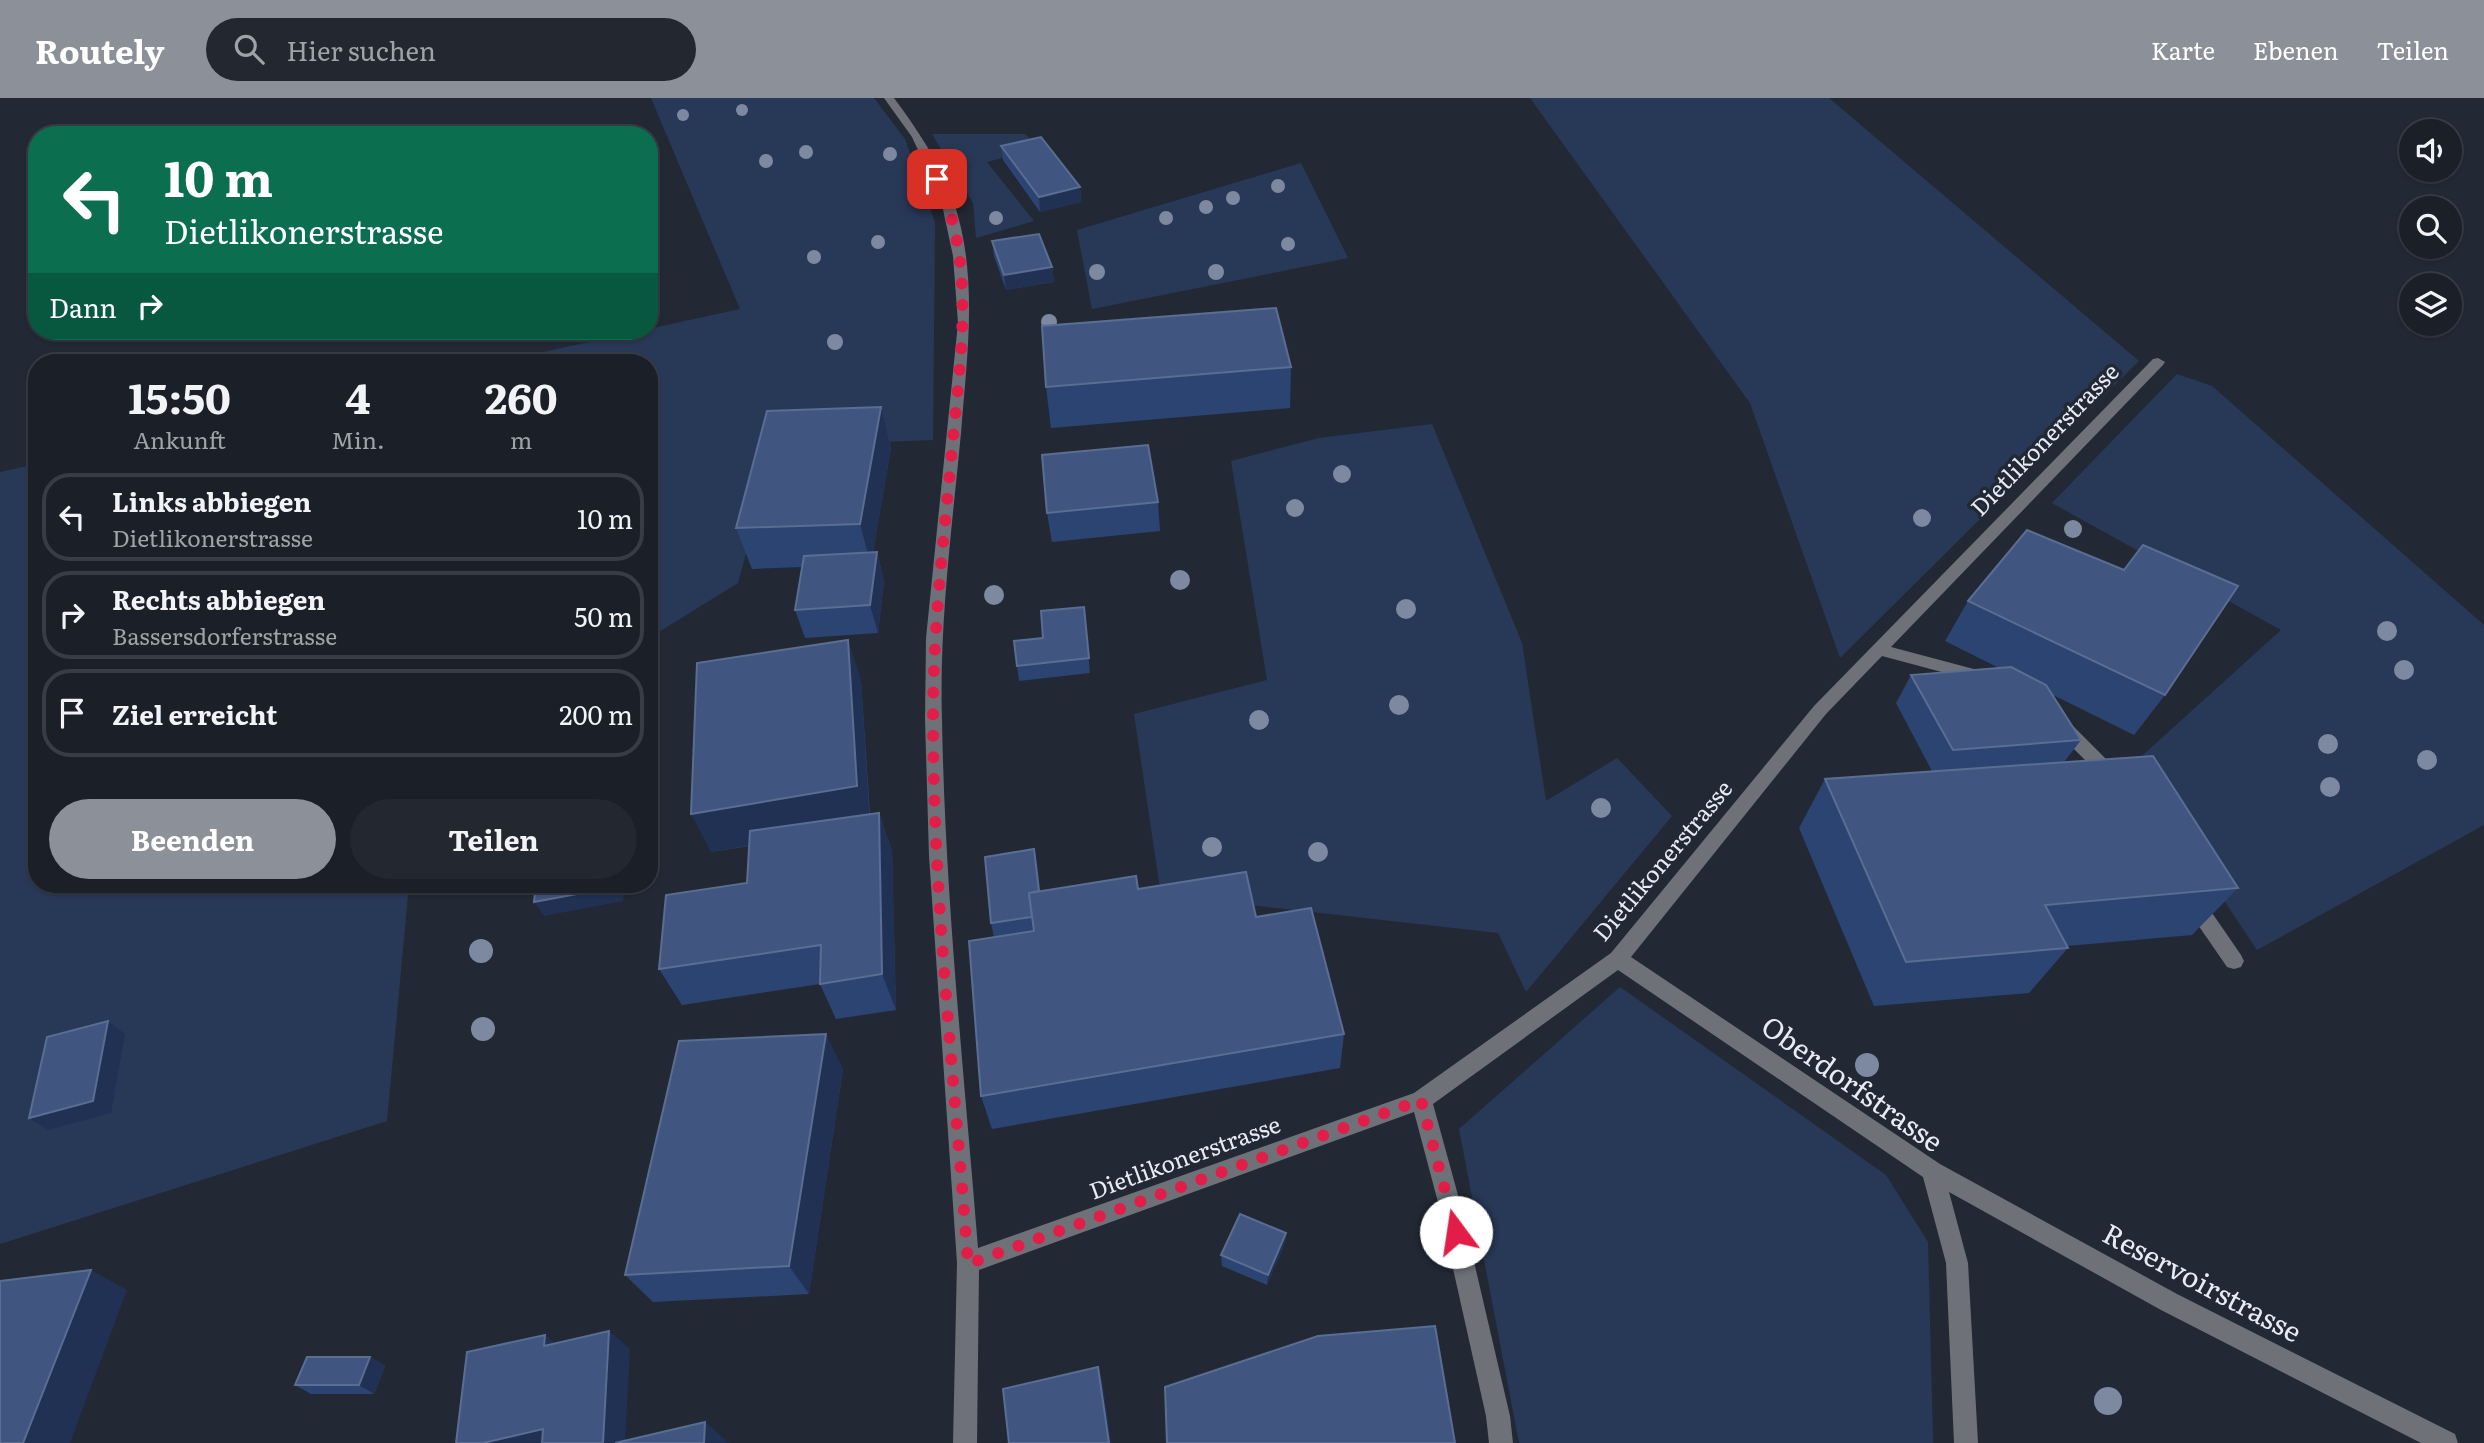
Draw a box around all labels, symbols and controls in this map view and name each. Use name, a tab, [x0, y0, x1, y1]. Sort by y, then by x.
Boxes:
search box	[206, 18, 696, 81]
text: Routely	[35, 25, 164, 74]
icon: search	[230, 30, 268, 68]
text: Hier suchen	[286, 30, 436, 69]
text: Karte	[2151, 32, 2215, 67]
text: Ebenen	[2253, 32, 2339, 67]
text: Teilen	[2377, 32, 2449, 67]
map controls	[2399, 119, 2462, 336]
button: sound	[2399, 119, 2462, 182]
text: 10 m	[164, 139, 273, 212]
pin	[907, 149, 967, 209]
icon: left	[49, 154, 140, 245]
icon: arrive	[918, 160, 956, 198]
button: search	[2399, 196, 2462, 259]
text: Dietlikonerstrasse	[164, 206, 444, 254]
button: layers	[2399, 273, 2462, 336]
text: Dann	[49, 287, 117, 326]
icon: right	[131, 287, 169, 325]
street label: Dietlikonerstrasse	[1962, 354, 2126, 523]
text: 15:50	[128, 365, 231, 427]
text: 4	[345, 365, 371, 427]
text: 260	[485, 365, 558, 427]
text: Ankunft	[133, 422, 226, 456]
text: Min.	[331, 422, 385, 456]
text: m	[510, 422, 532, 456]
text: Links abbiegen	[112, 481, 311, 520]
icon: left	[53, 498, 91, 536]
text: 10 m	[577, 498, 633, 537]
text: Dietlikonerstrasse	[112, 520, 313, 554]
text: Rechts abbiegen	[112, 579, 325, 618]
icon: right	[53, 596, 91, 634]
text: 50 m	[574, 596, 633, 635]
text: Bassersdorferstrasse	[112, 618, 337, 652]
icon: arrive	[53, 694, 91, 732]
text: Ziel erreicht	[112, 694, 277, 733]
text: 200 m	[559, 694, 633, 733]
street label: Dietlikonerstrasse	[1584, 772, 1739, 948]
button: Beenden	[49, 799, 336, 879]
button: Teilen	[350, 799, 637, 879]
street label: Oberdorfstrasse	[1754, 1004, 1953, 1161]
street label: Dietlikonerstrasse	[1084, 1106, 1285, 1206]
position arrow	[1419, 1195, 1493, 1269]
street label: Reservoirstrasse	[2096, 1211, 2310, 1351]

